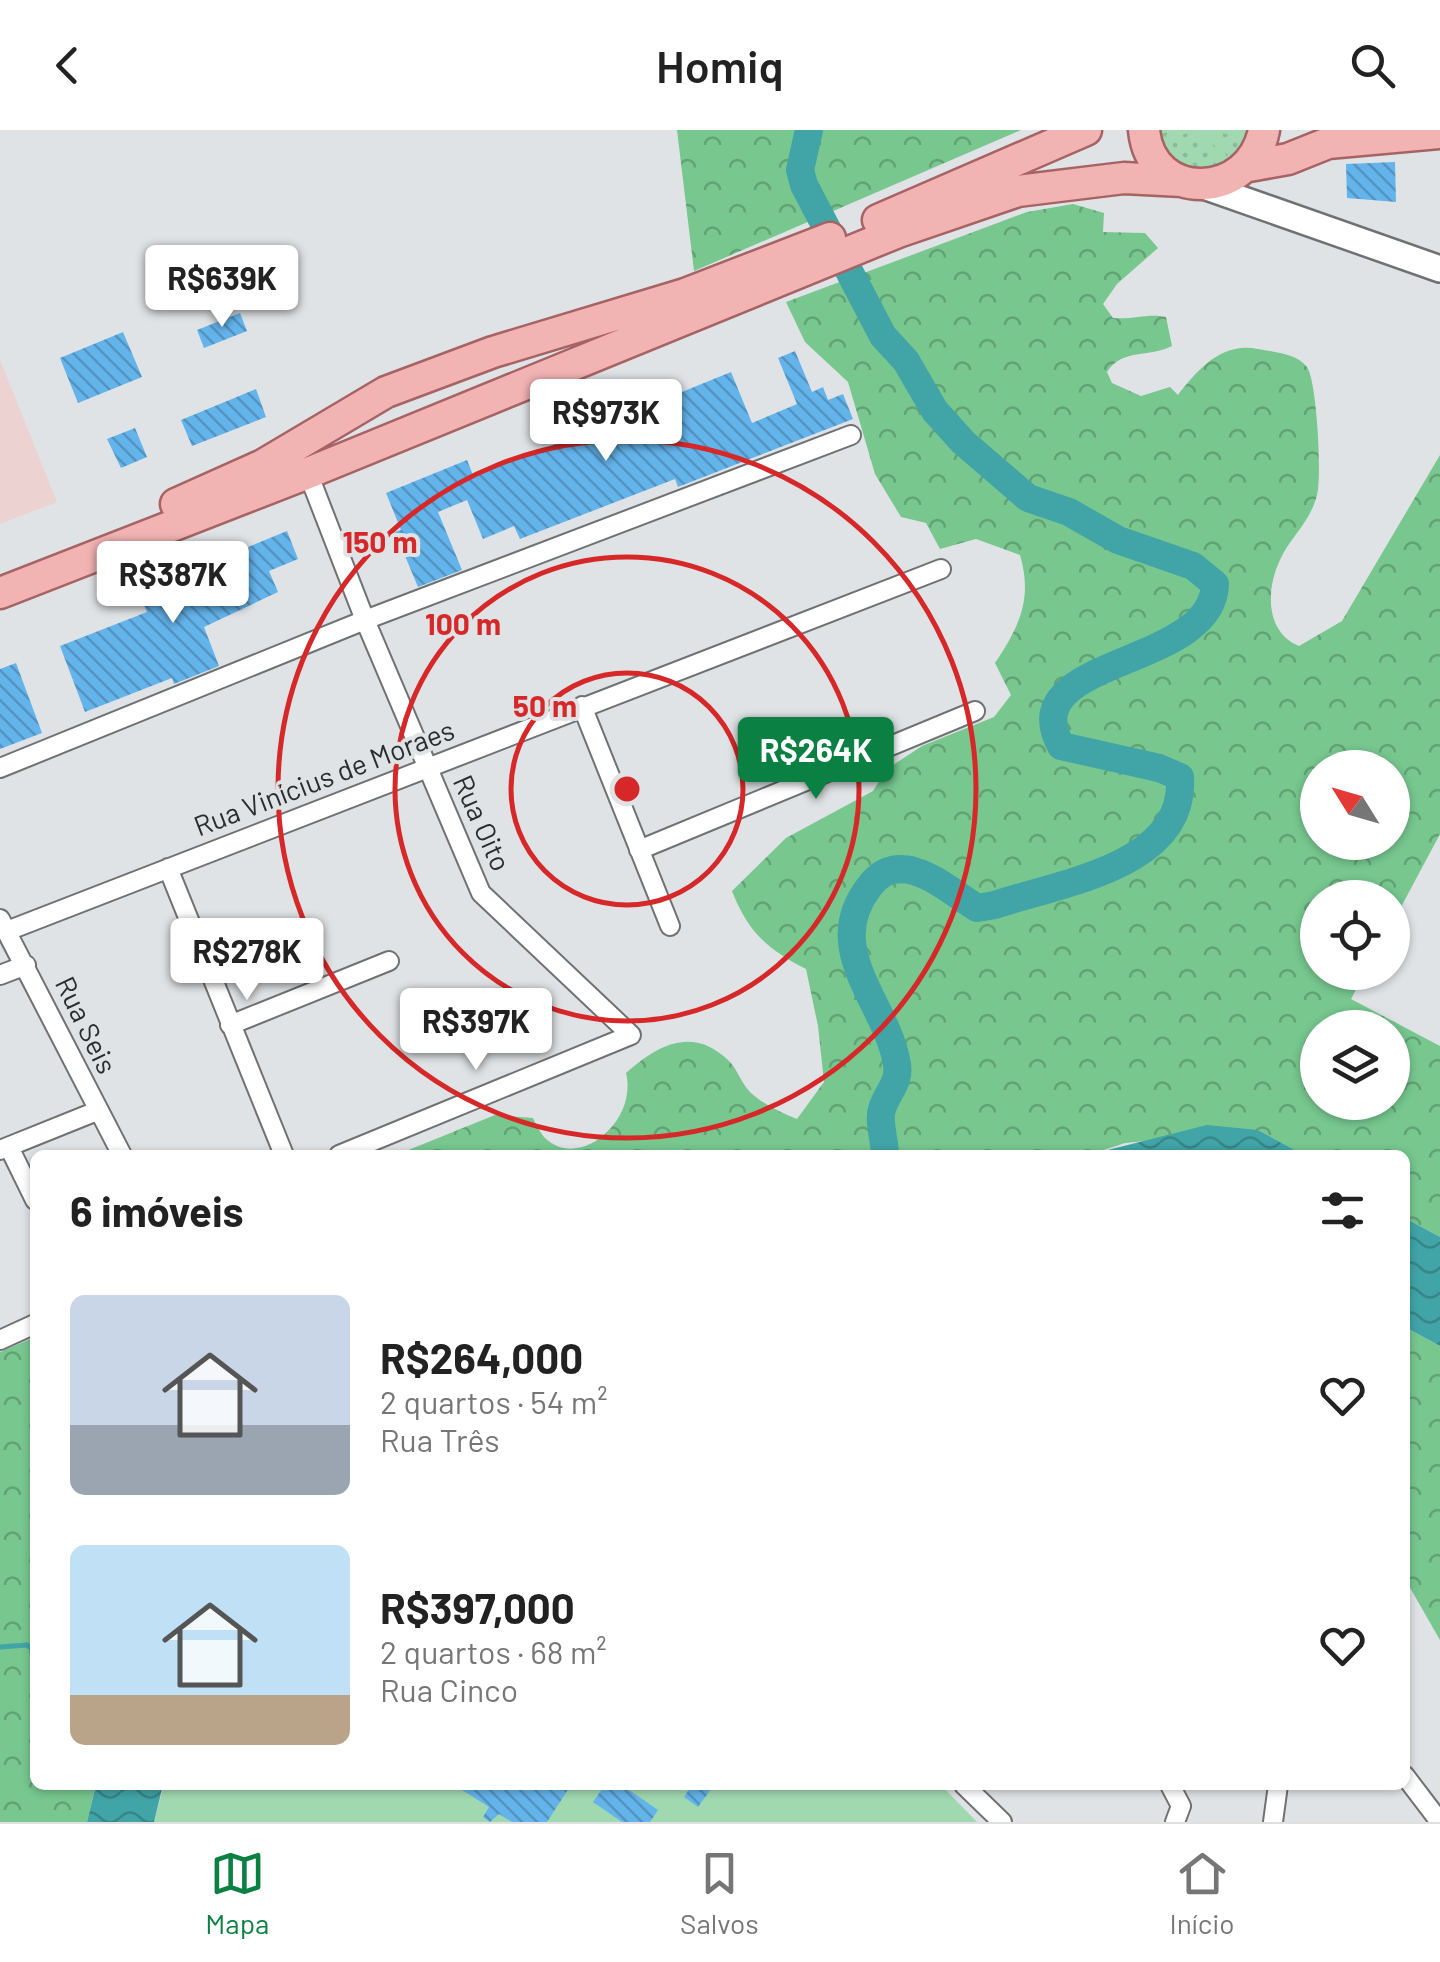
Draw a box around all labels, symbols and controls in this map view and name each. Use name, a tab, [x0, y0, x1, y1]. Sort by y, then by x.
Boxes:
icon: back	[40, 38, 95, 93]
text: Homiq	[656, 38, 784, 92]
icon: search	[1345, 38, 1400, 93]
pin: R$639K	[141, 245, 303, 330]
text: R$639K	[167, 258, 277, 296]
pin: R$973K	[525, 379, 687, 464]
text: R$973K	[552, 392, 660, 430]
text: 150 m	[343, 523, 417, 559]
pin: R$387K	[92, 541, 254, 626]
text: R$387K	[119, 554, 227, 592]
text: 100 m	[425, 605, 501, 641]
text: 50 m	[513, 687, 577, 723]
street label: Rua Vinícius de Moraes	[189, 712, 459, 842]
pin: R$264K	[735, 717, 897, 802]
text: R$264K	[760, 730, 872, 768]
north arrow	[1300, 750, 1410, 860]
map controls	[1300, 750, 1410, 1120]
street label: Rua Oito	[447, 769, 519, 876]
centre of rings	[609, 771, 645, 807]
button: locate	[1300, 880, 1410, 990]
pin: R$278K	[166, 918, 328, 1003]
text: R$278K	[192, 931, 302, 969]
street label: Rua Seis	[49, 970, 125, 1079]
pin: R$397K	[395, 988, 557, 1073]
text: R$397K	[422, 1001, 530, 1039]
button: layers	[1300, 1010, 1410, 1120]
icon: filters	[1315, 1183, 1370, 1238]
text: 6 imóveis	[70, 1185, 244, 1235]
text: R$264,000	[380, 1332, 583, 1382]
icon: home	[150, 1335, 270, 1455]
icon: heart	[1315, 1368, 1370, 1423]
text: 2 quartos · 54 m²	[380, 1382, 608, 1420]
text: Rua Três	[380, 1420, 500, 1458]
text: R$397,000	[380, 1582, 575, 1632]
icon: home	[150, 1585, 270, 1705]
icon: heart	[1315, 1618, 1370, 1673]
text: 2 quartos · 68 m²	[380, 1632, 607, 1670]
text: Rua Cinco	[380, 1670, 518, 1708]
tab: Mapa	[205, 1846, 269, 1940]
tab: Salvos	[680, 1846, 759, 1940]
tab: Início	[1169, 1846, 1235, 1940]

